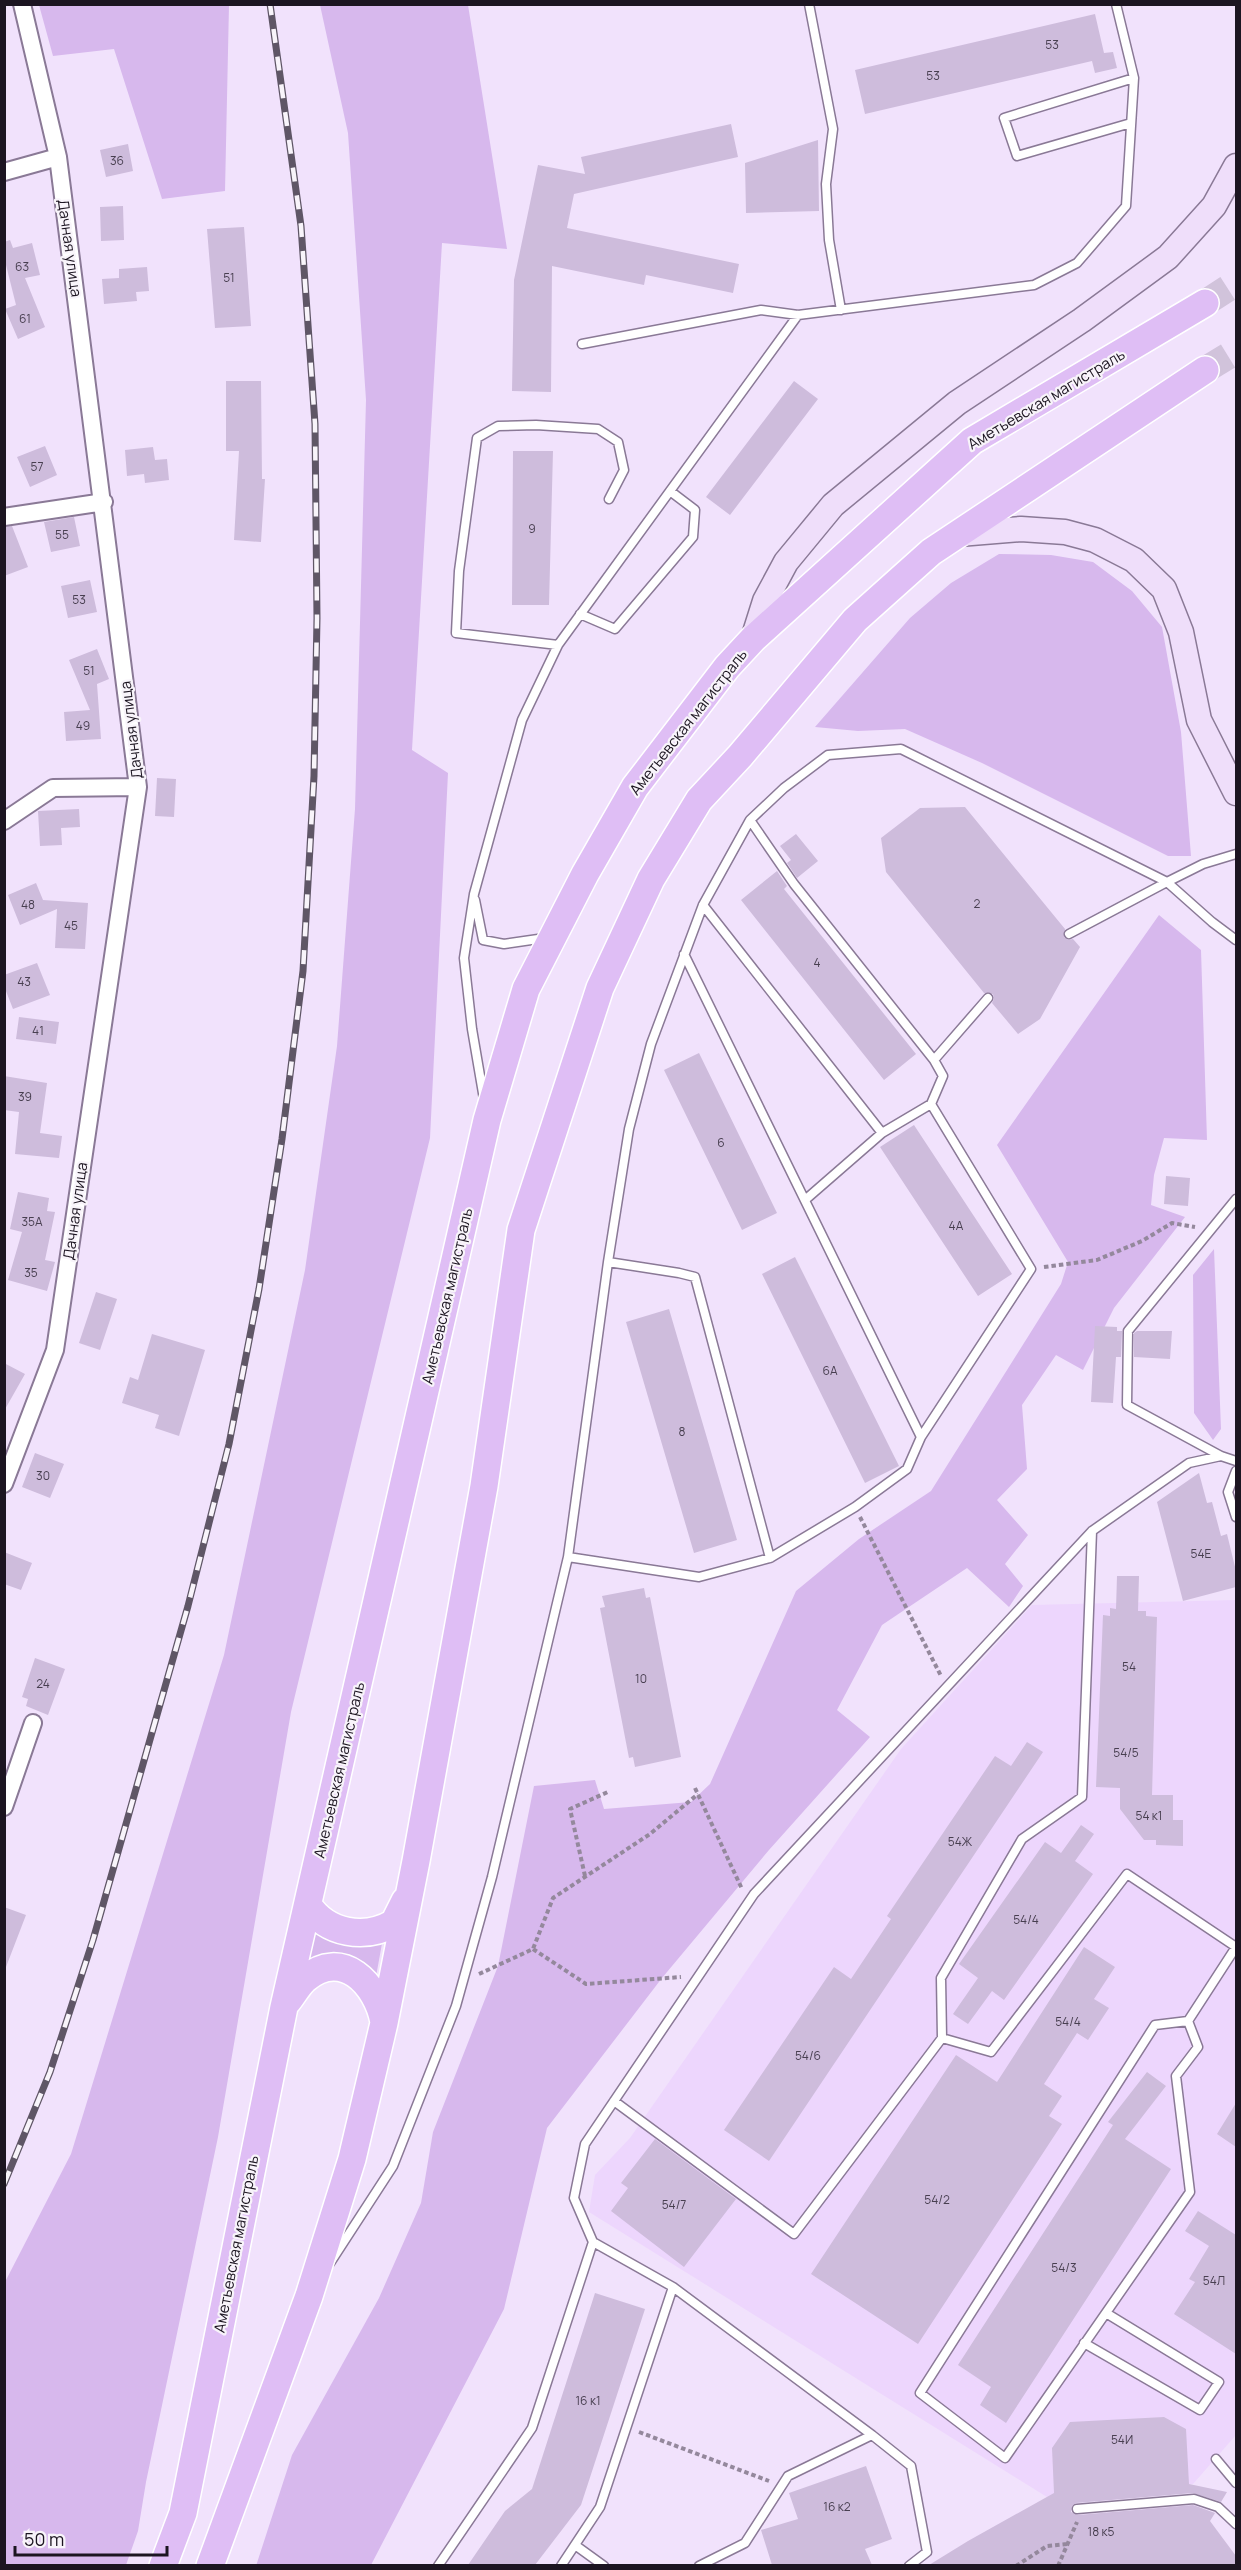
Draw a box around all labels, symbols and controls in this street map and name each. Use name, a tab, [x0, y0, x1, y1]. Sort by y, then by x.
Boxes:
house number: 53	[1045, 36, 1059, 53]
house number: 53	[926, 67, 940, 84]
house number: 36	[110, 152, 124, 169]
street label: Дачная улица	[53, 198, 87, 298]
house number: 63	[15, 258, 29, 275]
house number: 51	[223, 269, 235, 286]
house number: 61	[19, 310, 31, 327]
street label: Аметьевская магистраль	[963, 344, 1129, 454]
house number: 57	[31, 458, 43, 475]
house number: 9	[528, 520, 536, 537]
house number: 55	[55, 526, 69, 543]
house number: 53	[72, 591, 86, 608]
street label: Аметьевская магистраль	[624, 645, 752, 799]
house number: 51	[83, 662, 95, 679]
street label: Дачная улица	[115, 680, 147, 780]
house number: 49	[76, 717, 90, 734]
house number: 2	[974, 895, 981, 912]
house number: 48	[21, 896, 35, 913]
house number: 45	[64, 917, 78, 934]
house number: 4	[813, 954, 821, 971]
house number: 43	[17, 973, 31, 990]
house number: 41	[32, 1022, 44, 1039]
house number: 39	[18, 1088, 32, 1105]
house number: 6	[717, 1134, 725, 1151]
street label: Дачная улица	[58, 1161, 92, 1261]
street label: Аметьевская магистраль	[417, 1206, 477, 1386]
house number: 35А	[21, 1213, 43, 1230]
house number: 4А	[949, 1217, 964, 1234]
house number: 35	[24, 1264, 38, 1281]
house number: 6А	[822, 1362, 838, 1379]
house number: 8	[679, 1423, 686, 1440]
house number: 30	[36, 1467, 50, 1484]
house number: 54Е	[1191, 1545, 1212, 1562]
house number: 54	[1122, 1658, 1136, 1675]
house number: 10	[635, 1670, 647, 1687]
house number: 24	[36, 1675, 50, 1692]
street label: Аметьевская магистраль	[309, 1680, 369, 1860]
house number: 54/5	[1113, 1744, 1139, 1761]
house number: 54 к1	[1135, 1807, 1163, 1824]
house number: 54Ж	[948, 1833, 973, 1850]
house number: 54/4	[1013, 1911, 1039, 1928]
house number: 54/4	[1055, 2013, 1081, 2030]
house number: 54/6	[795, 2047, 821, 2064]
street label: Аметьевская магистраль	[209, 2154, 263, 2334]
house number: 54/2	[924, 2191, 950, 2208]
house number: 54/7	[662, 2196, 686, 2213]
house number: 54/3	[1051, 2259, 1077, 2276]
house number: 54Л	[1203, 2272, 1225, 2289]
house number: 16 к1	[575, 2392, 601, 2409]
house number: 54И	[1111, 2431, 1133, 2448]
house number: 16 к2	[823, 2498, 851, 2515]
scale bar	[15, 2519, 166, 2557]
house number: 18 к5	[1088, 2523, 1115, 2540]
text: 50 m	[24, 2527, 64, 2551]

